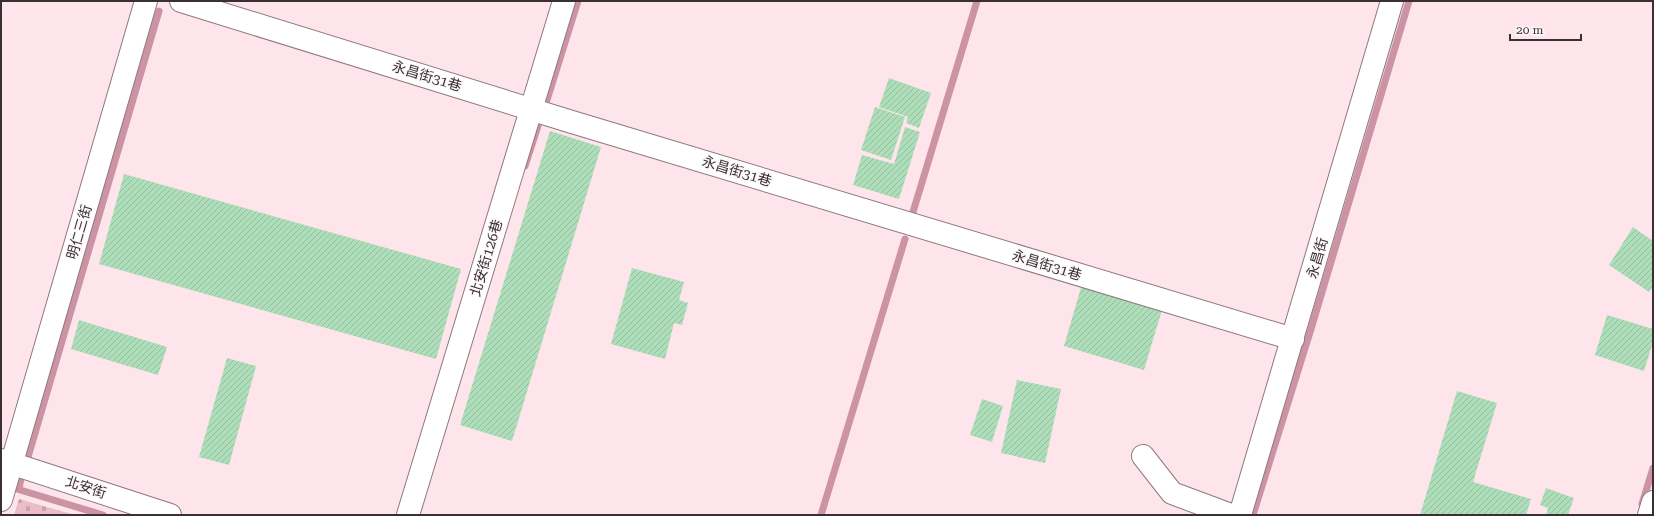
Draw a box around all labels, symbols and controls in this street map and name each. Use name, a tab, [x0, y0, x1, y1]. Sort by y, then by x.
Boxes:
scale bar	[1510, 16, 1581, 42]
text: 20 m	[1516, 23, 1543, 37]
street label: 永昌街31巷	[390, 58, 464, 94]
street label: 永昌街31巷	[700, 153, 774, 189]
street label: 明仁三街	[64, 203, 94, 261]
street label: 北安街126巷	[467, 218, 505, 298]
street label: 永昌街	[1304, 236, 1330, 280]
street label: 永昌街31巷	[1010, 247, 1084, 283]
street label: 北安街	[64, 473, 108, 501]

